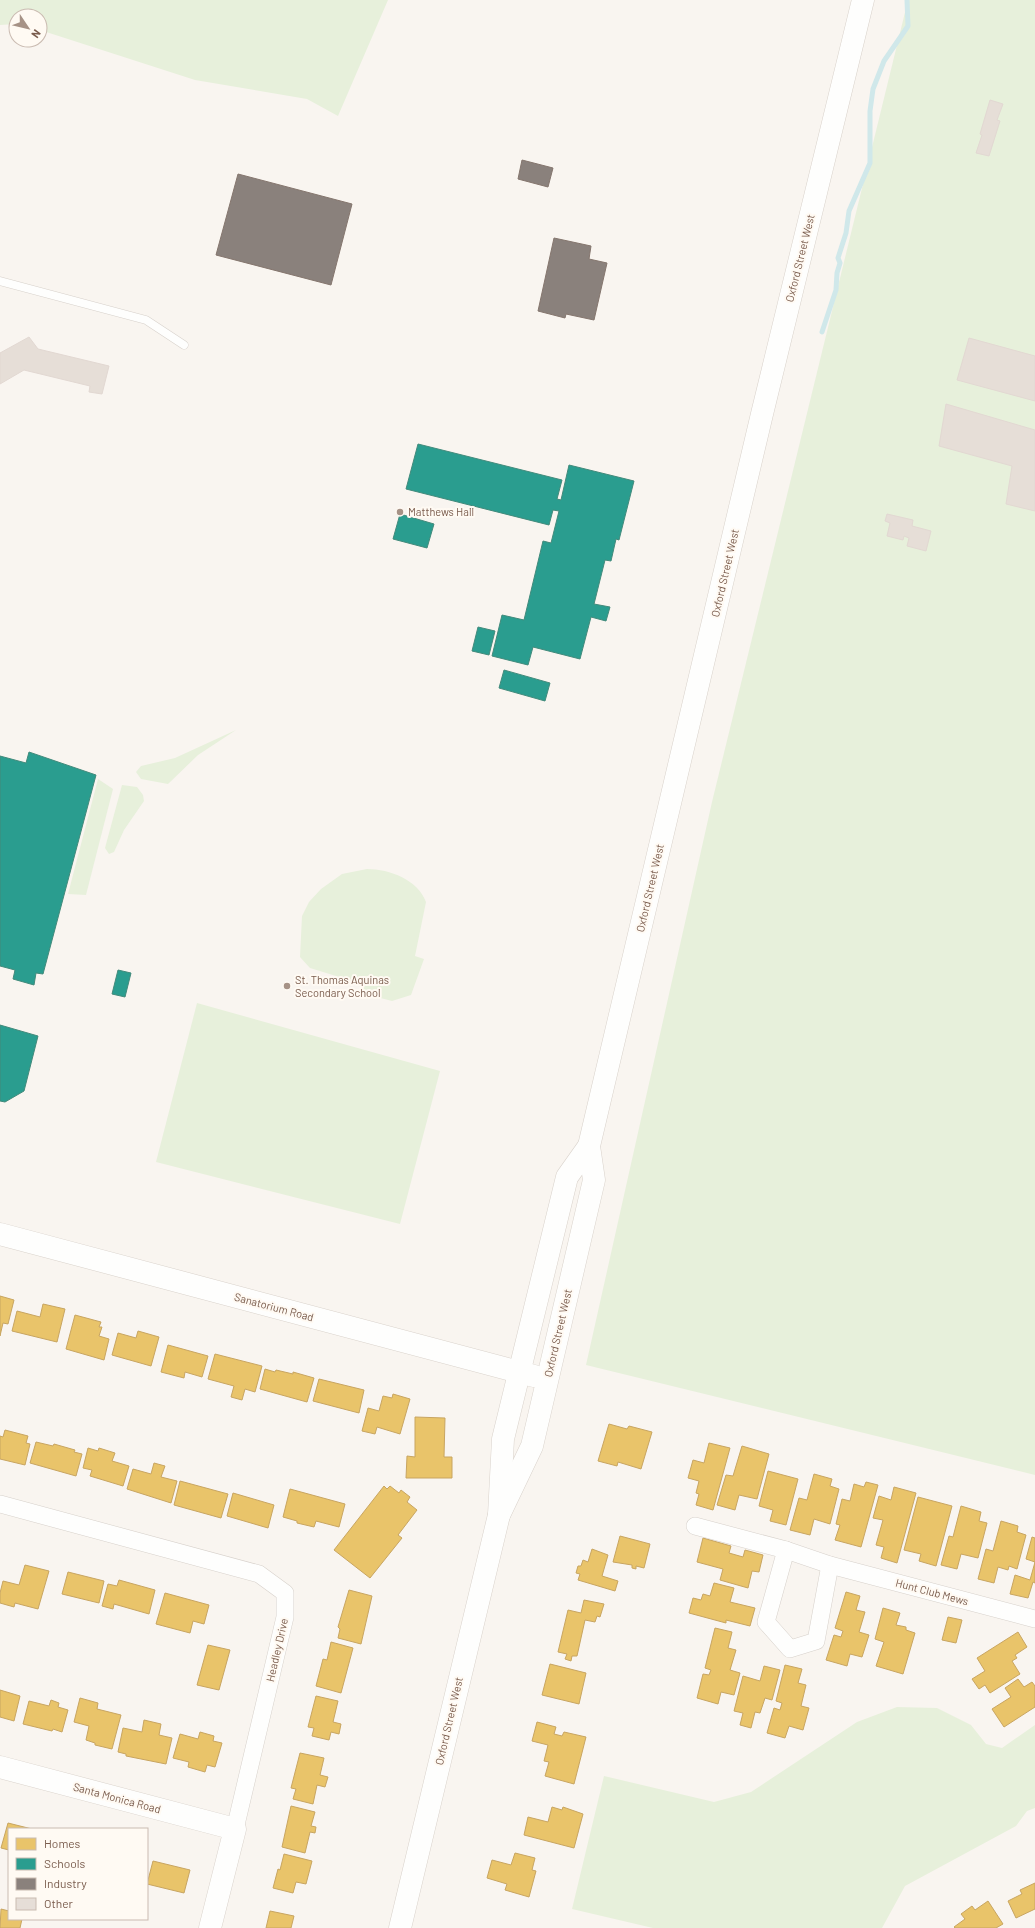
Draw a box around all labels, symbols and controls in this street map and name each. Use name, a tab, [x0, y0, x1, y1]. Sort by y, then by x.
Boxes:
north arrow	[8, 8, 48, 48]
text: N	[29, 27, 44, 41]
street label: Oxford Street West	[782, 213, 817, 303]
place label: Matthews Hall	[408, 505, 474, 518]
marker: Matthews Hall	[395, 507, 405, 517]
street label: Oxford Street West	[708, 528, 741, 618]
street label: Oxford Street West	[633, 843, 666, 933]
place label: St. Thomas Aquinas Secondary School	[295, 973, 389, 999]
marker: St. Thomas Aquinas Secondary School	[282, 981, 292, 991]
street label: Oxford Street West	[541, 1288, 574, 1378]
street label: Sanatorium Road	[233, 1290, 315, 1323]
street label: Hunt Club Mews	[894, 1576, 970, 1608]
street label: Headley Drive	[263, 1617, 290, 1683]
street label: Oxford Street West	[432, 1676, 465, 1766]
street label: Santa Monica Road	[72, 1780, 162, 1815]
legend	[8, 1828, 148, 1920]
text: Homes	[44, 1836, 81, 1850]
text: Schools	[44, 1856, 85, 1870]
text: Industry	[44, 1876, 87, 1890]
text: Other	[44, 1896, 74, 1910]

